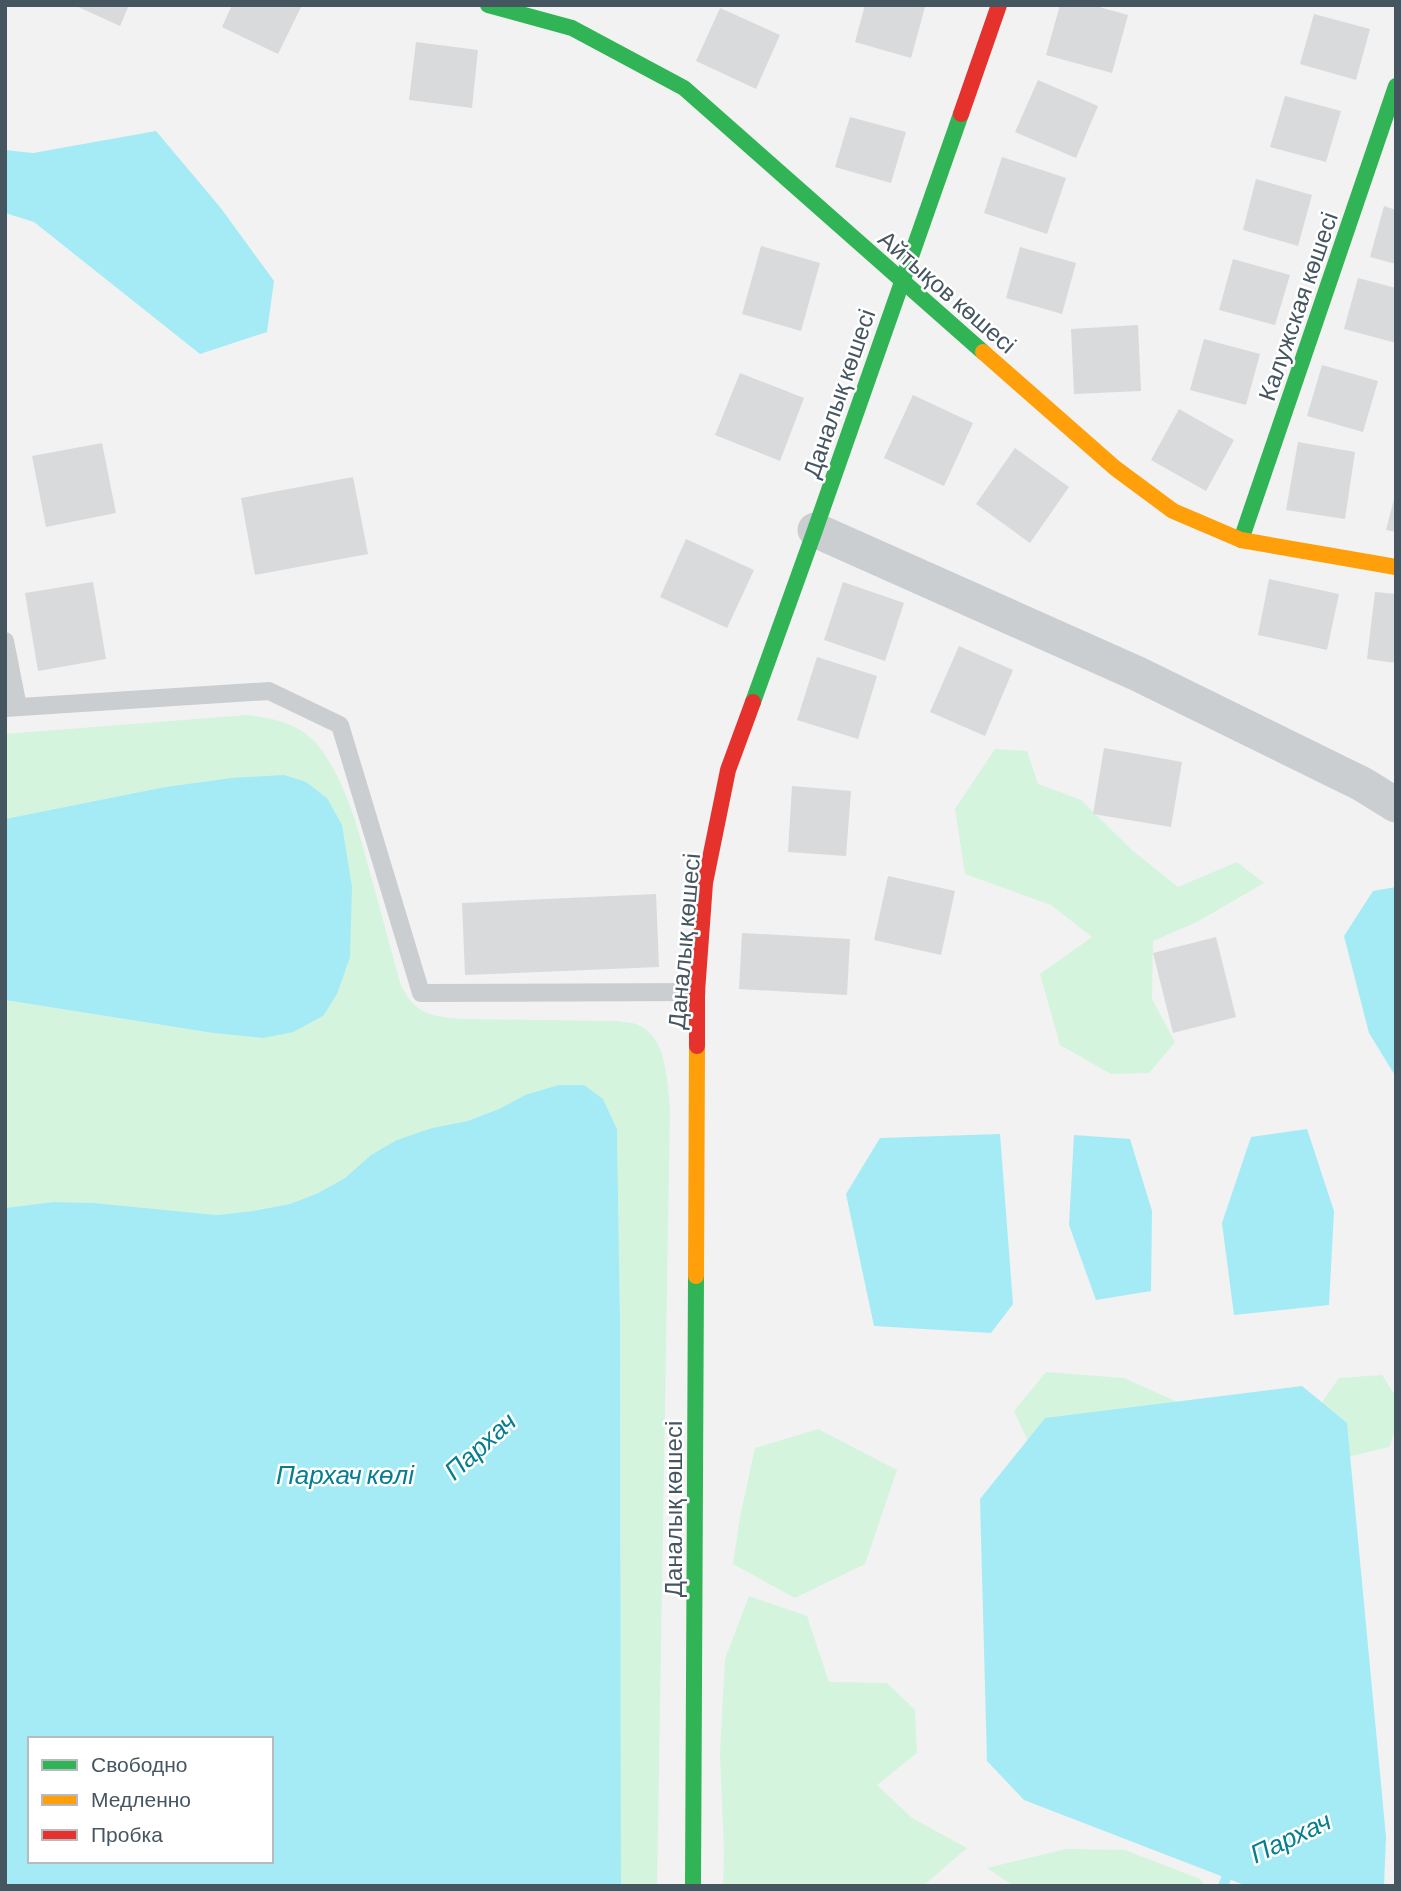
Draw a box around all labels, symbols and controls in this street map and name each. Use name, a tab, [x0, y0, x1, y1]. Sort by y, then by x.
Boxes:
street label: Калужская көшесі	[1251, 208, 1343, 404]
street label: Айтықов көшесі	[873, 223, 1023, 359]
street label: Даналық көшесі	[796, 305, 880, 481]
street label: Даналық көшесі	[661, 852, 705, 1030]
water label: Пархач	[437, 1405, 521, 1485]
street label: Даналық көшесі	[658, 1421, 687, 1597]
water label: Пархач көлі	[276, 1458, 415, 1489]
legend	[28, 1737, 273, 1863]
text: Свободно	[91, 1751, 188, 1776]
text: Медленно	[91, 1786, 191, 1811]
water label: Пархач	[1245, 1804, 1335, 1868]
text: Пробка	[91, 1821, 163, 1846]

